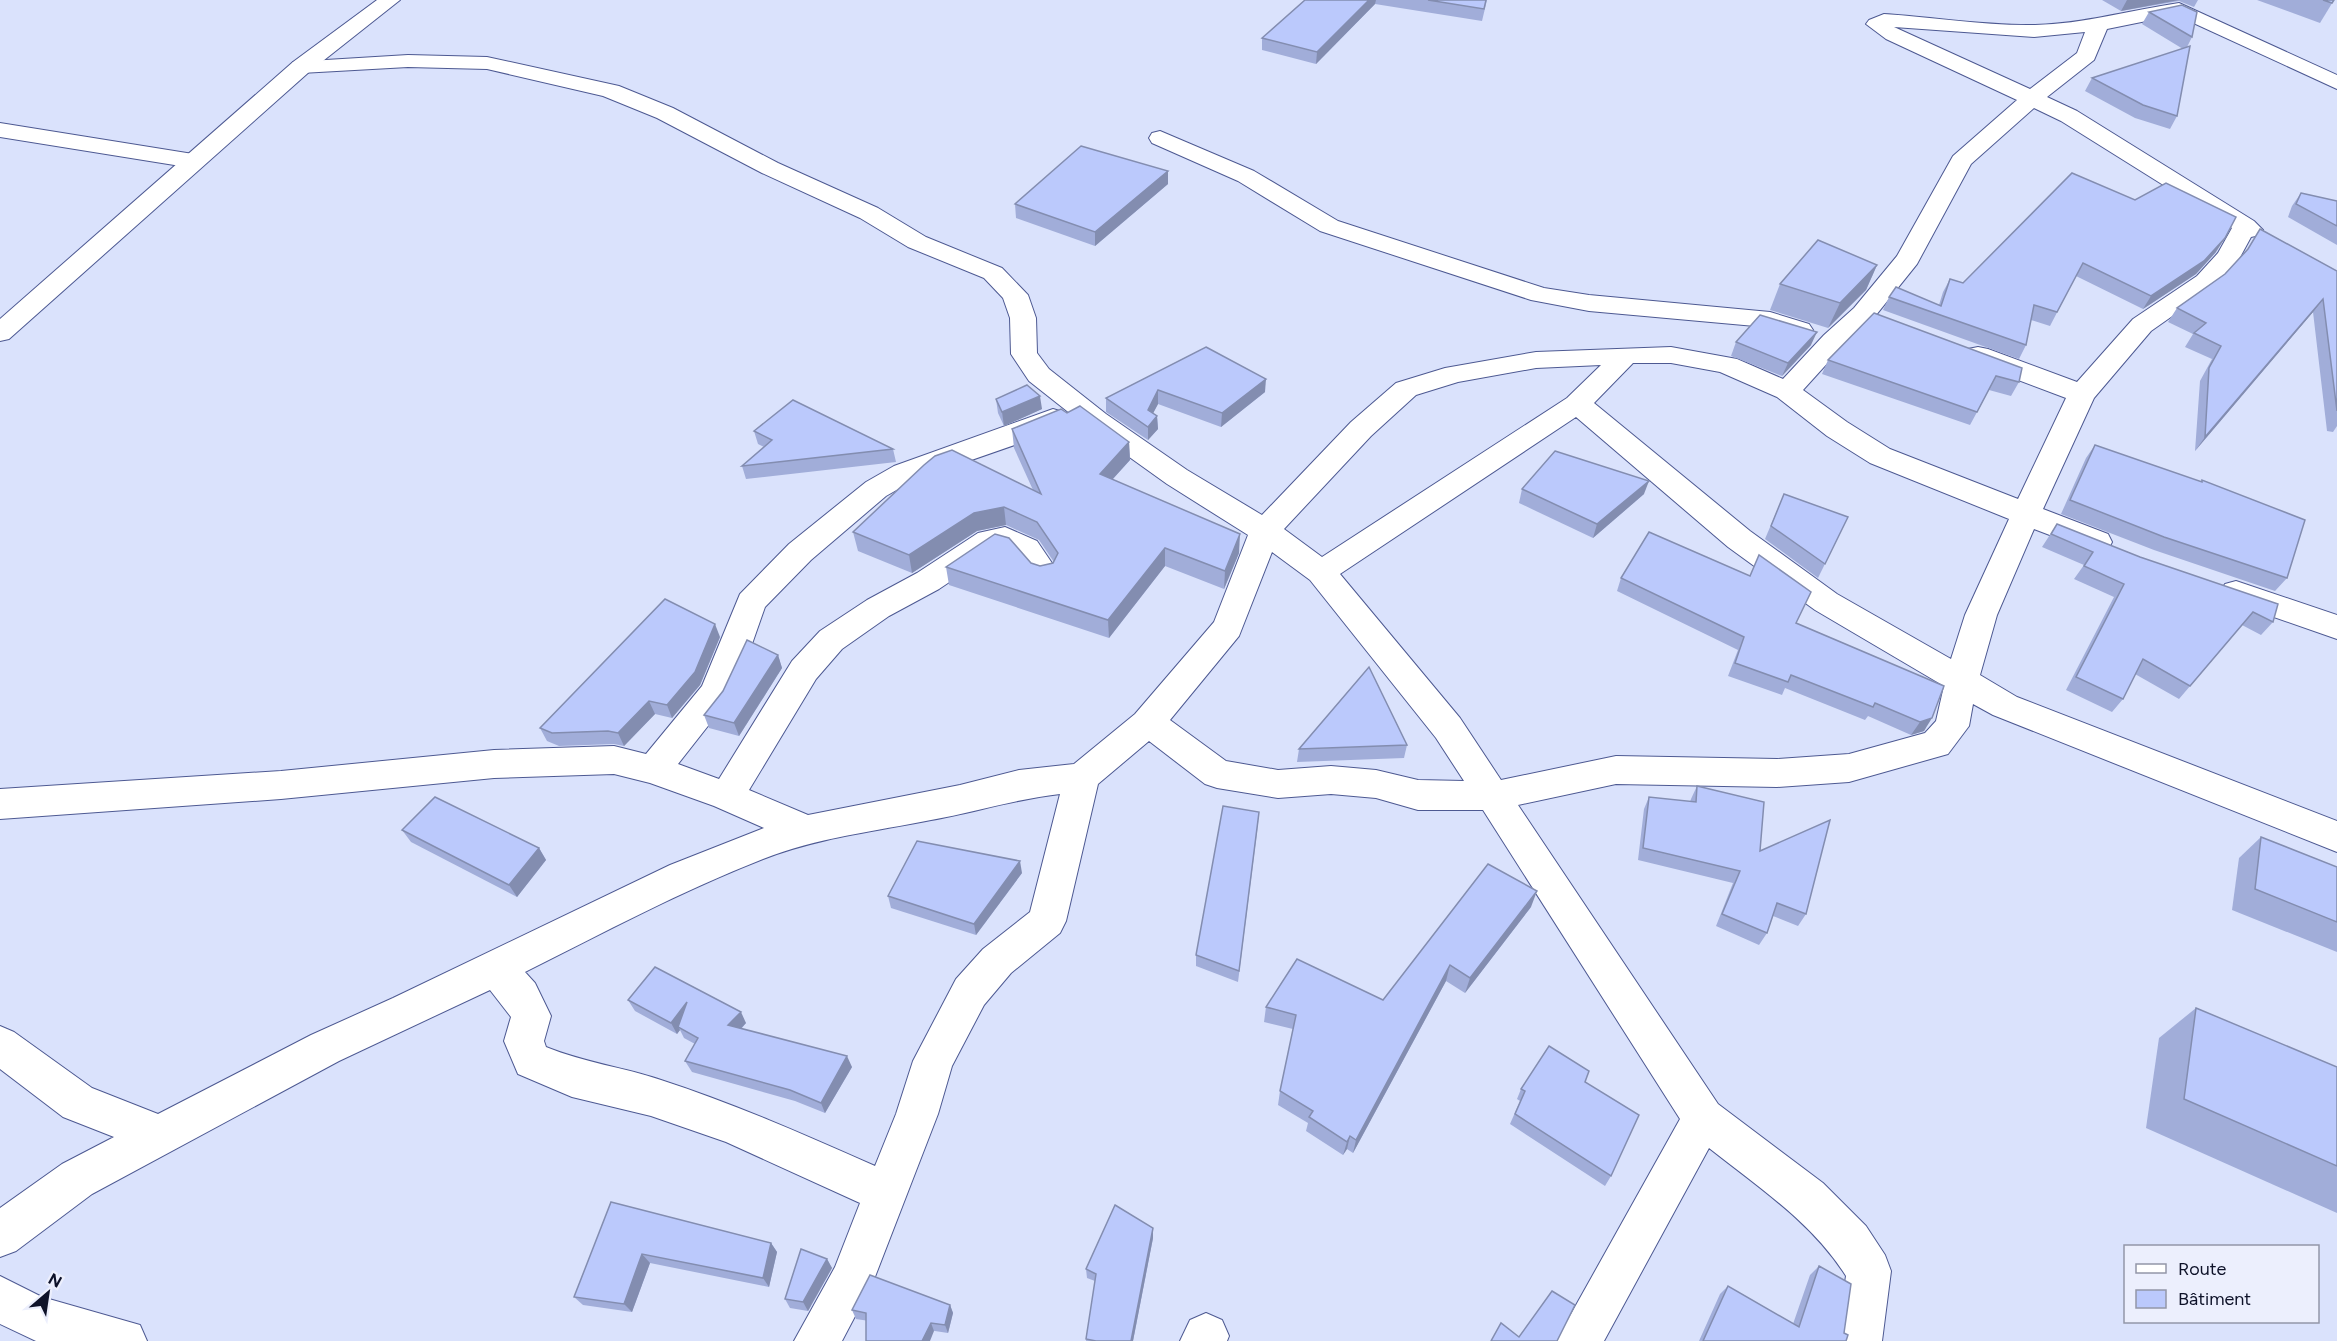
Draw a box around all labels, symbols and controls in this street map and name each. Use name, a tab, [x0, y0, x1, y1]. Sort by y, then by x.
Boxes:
legend	[2124, 1245, 2319, 1323]
text: Route	[2178, 1258, 2227, 1280]
north arrow	[18, 1263, 78, 1323]
text: N	[45, 1269, 65, 1292]
text: Bâtiment	[2178, 1288, 2251, 1310]

